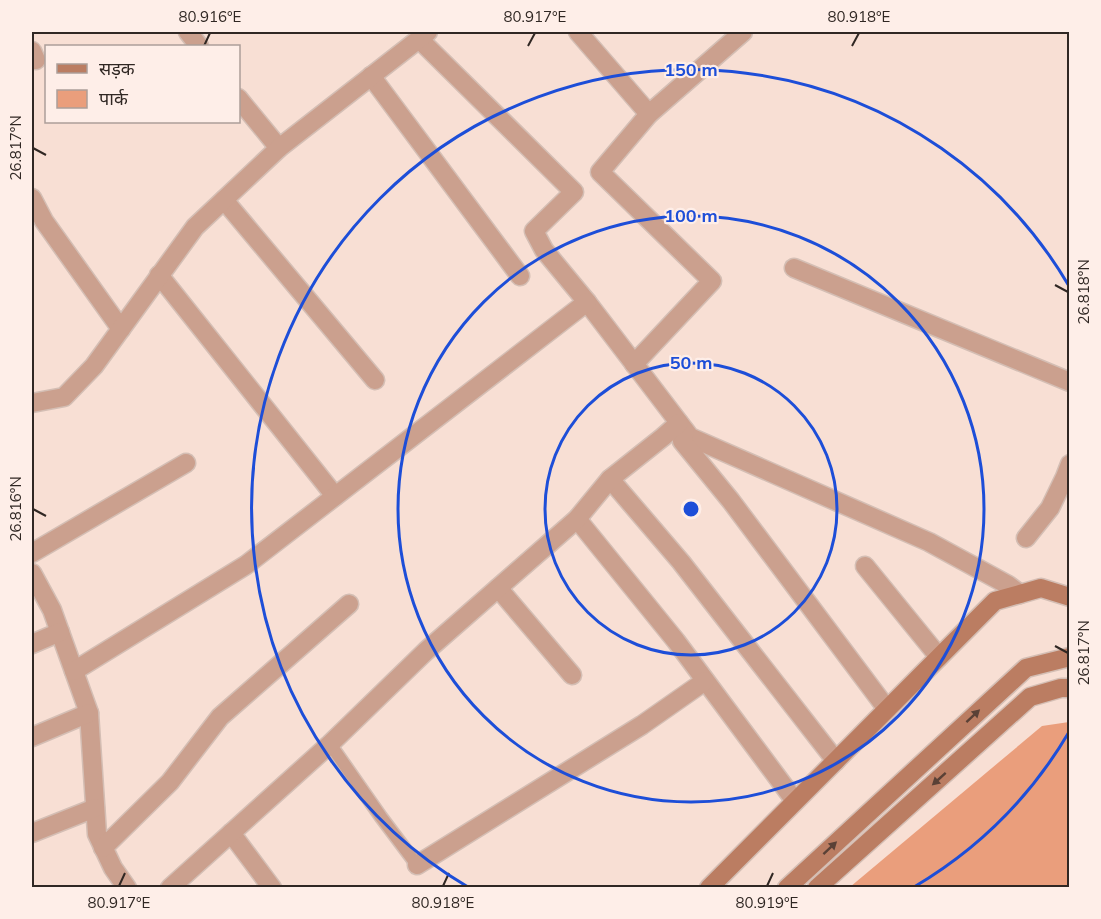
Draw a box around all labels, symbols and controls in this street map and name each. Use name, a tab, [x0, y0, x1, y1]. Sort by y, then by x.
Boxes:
text: 80.916°E	[179, 7, 242, 26]
text: 80.917°E	[504, 7, 567, 26]
text: 80.918°E	[828, 7, 891, 26]
legend	[45, 45, 240, 123]
text: सड़क	[99, 57, 136, 80]
text: 150 m	[664, 58, 718, 81]
text: पार्क	[99, 87, 129, 110]
text: 26.817°N	[6, 115, 25, 181]
text: 100 m	[664, 204, 718, 227]
text: 26.818°N	[1074, 259, 1093, 325]
text: 50 m	[670, 351, 712, 374]
text: 26.816°N	[6, 476, 25, 542]
centre of rings	[681, 499, 701, 519]
text: 26.817°N	[1074, 620, 1093, 686]
one-way arrow	[966, 709, 981, 723]
one-way arrow	[931, 772, 946, 786]
one-way arrow	[822, 842, 837, 855]
text: 80.917°E	[88, 893, 151, 912]
text: 80.918°E	[412, 893, 475, 912]
text: 80.919°E	[736, 893, 799, 912]

